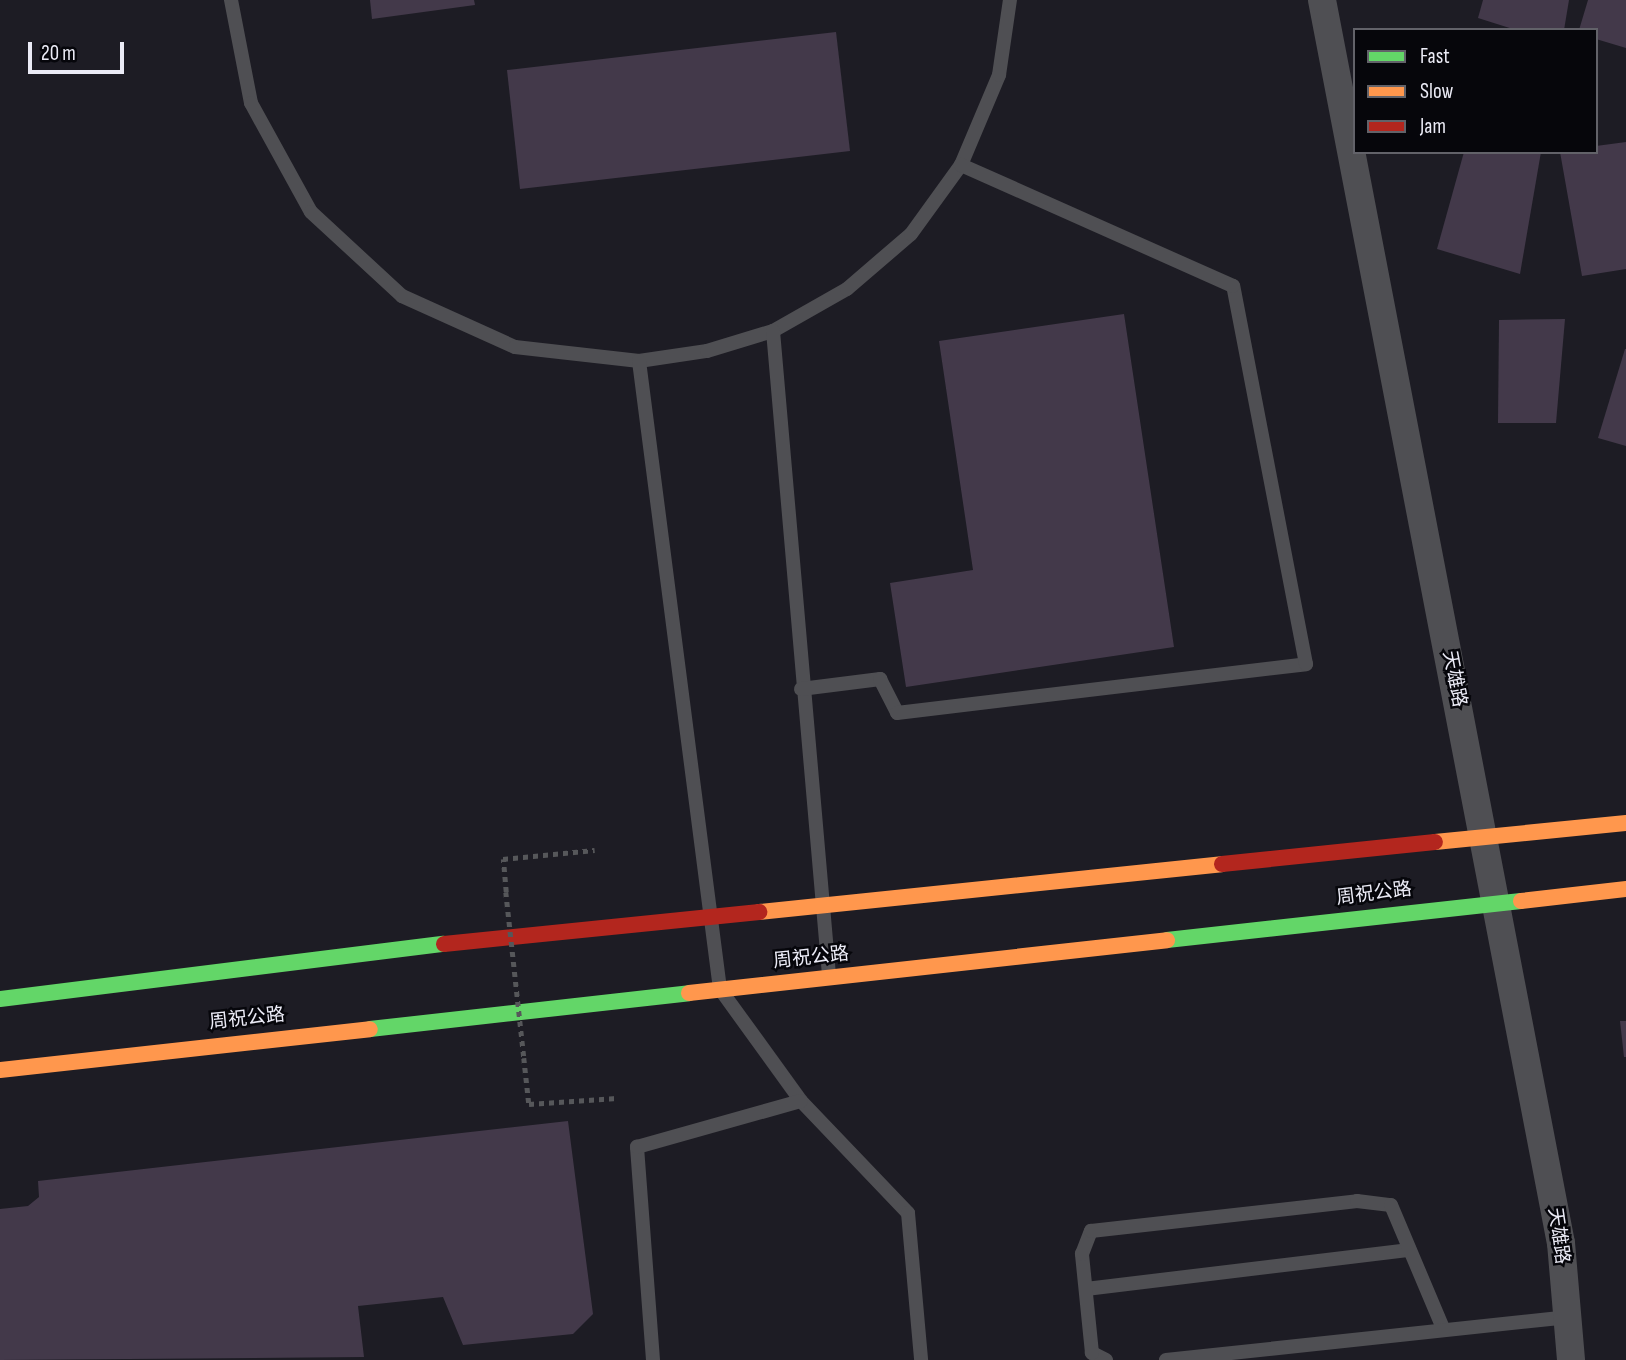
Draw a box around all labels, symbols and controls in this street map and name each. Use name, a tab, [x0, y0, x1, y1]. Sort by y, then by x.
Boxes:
scale bar	[32, 28, 128, 72]
legend	[1353, 28, 1598, 154]
text: 20 m	[41, 41, 76, 66]
text: Fast	[1420, 44, 1450, 69]
text: Slow	[1420, 79, 1453, 104]
text: Jam	[1420, 114, 1446, 139]
street label: 天雄路	[1437, 649, 1471, 709]
street label: 周祝公路	[1335, 878, 1413, 910]
street label: 周祝公路	[772, 943, 850, 973]
street label: 周祝公路	[208, 1004, 286, 1034]
street label: 天雄路	[1543, 1206, 1573, 1266]

